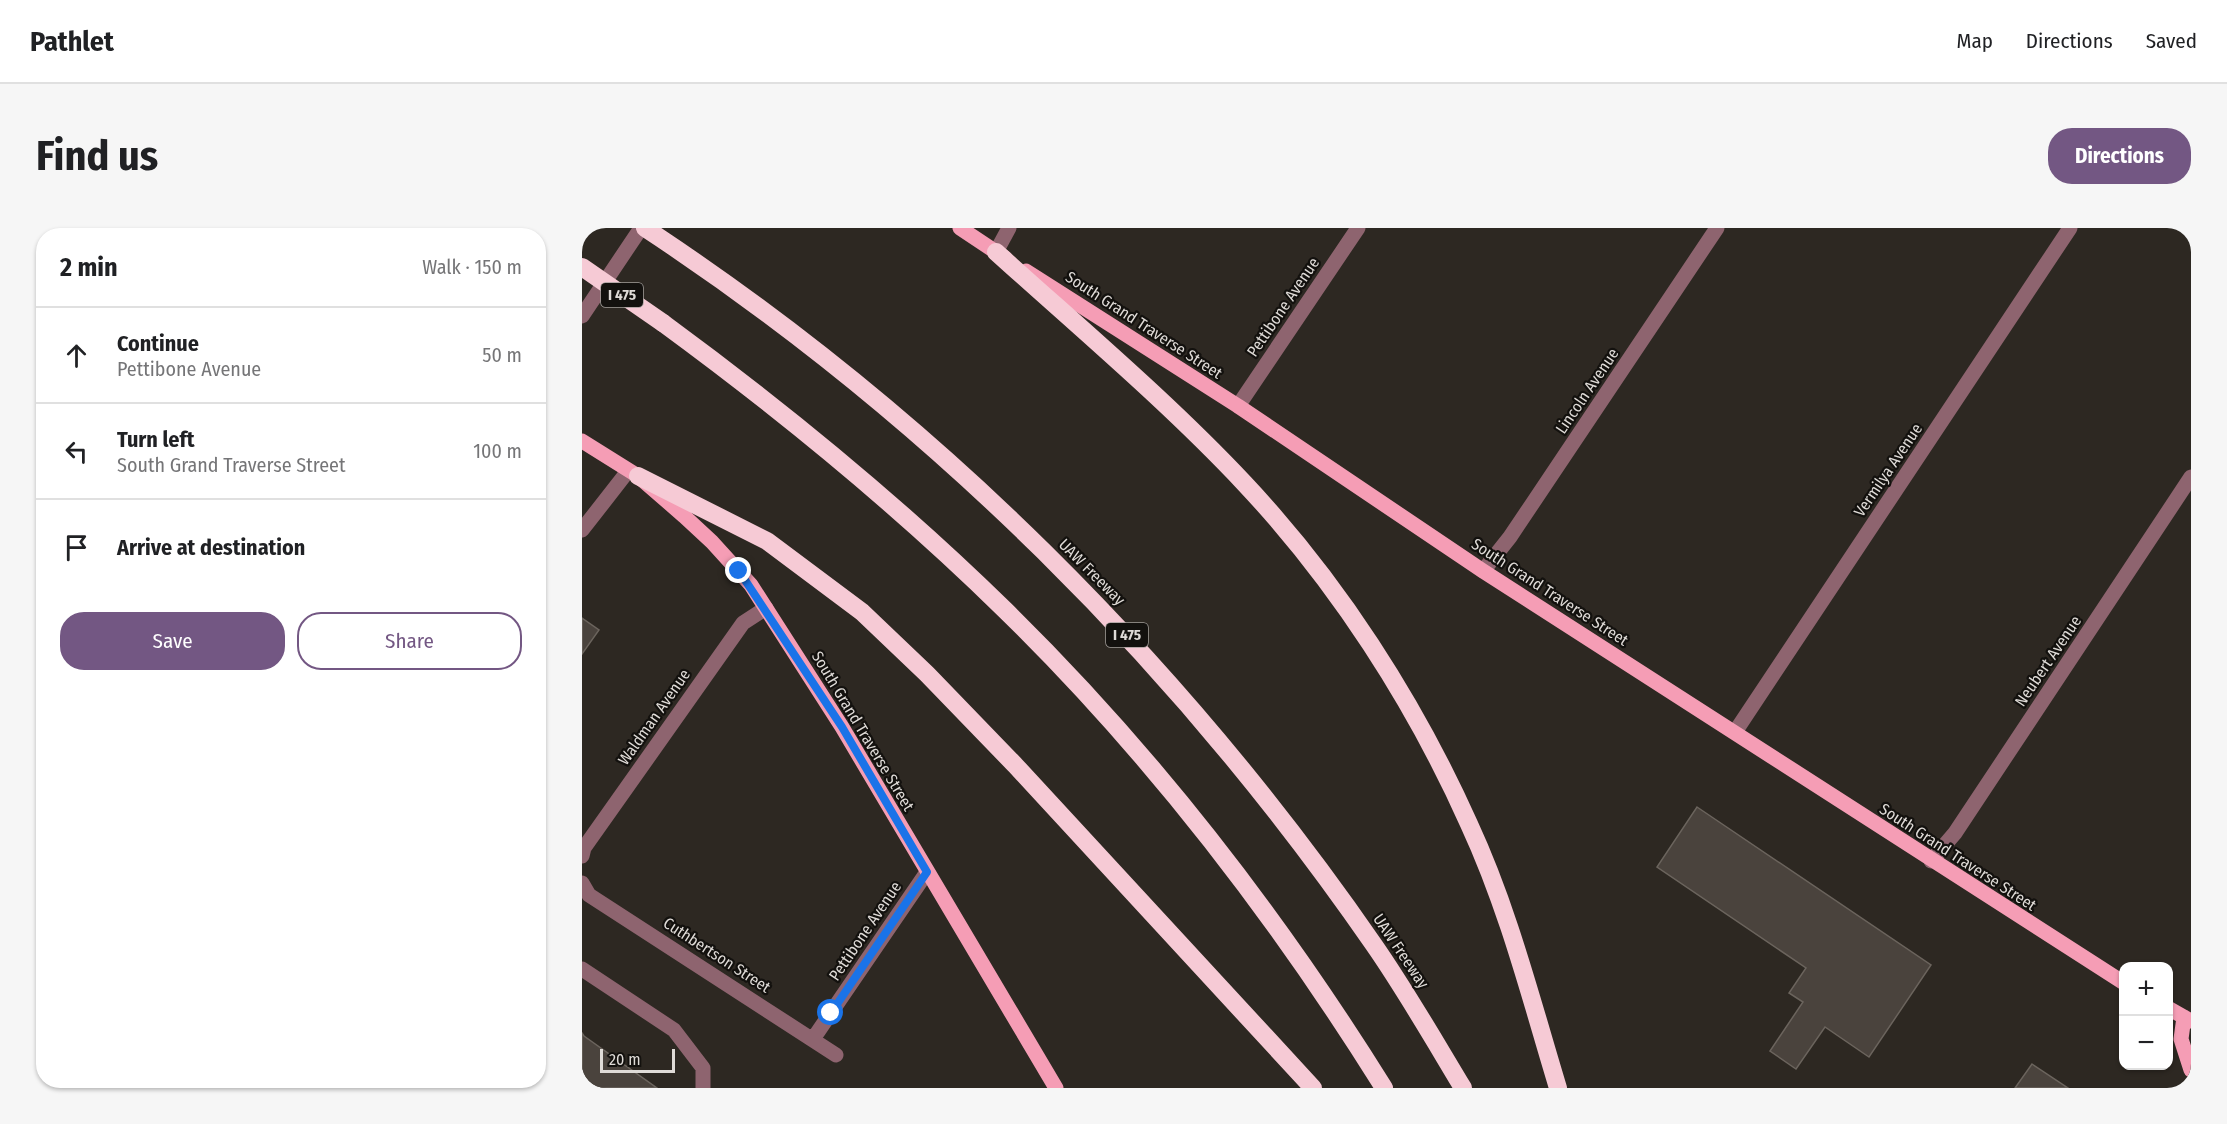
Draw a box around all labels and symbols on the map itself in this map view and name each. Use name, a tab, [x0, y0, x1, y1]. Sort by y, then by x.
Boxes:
street label: Pettibone Avenue	[1243, 254, 1323, 360]
street label: South Grand Traverse Street	[1062, 267, 1226, 383]
road number: I 475	[601, 283, 643, 307]
street label: Lincoln Avenue	[1551, 345, 1623, 437]
street label: Vermilya Avenue	[1850, 420, 1926, 520]
street label: South Grand Traverse Street	[1468, 534, 1632, 650]
street label: UAW Freeway	[1055, 535, 1130, 610]
route end	[725, 557, 751, 583]
street label: Neubert Avenue	[2011, 612, 2085, 710]
road number: I 475	[1106, 623, 1148, 647]
street label: South Grand Traverse Street	[808, 648, 919, 815]
street label: Waldman Avenue	[614, 665, 694, 768]
street label: South Grand Traverse Street	[1876, 799, 2040, 915]
street label: Pettibone Avenue	[825, 878, 905, 984]
street label: UAW Freeway	[1369, 910, 1433, 993]
street label: Cuthbertson Street	[660, 913, 775, 997]
route start	[817, 999, 843, 1025]
scale bar	[600, 1046, 675, 1074]

